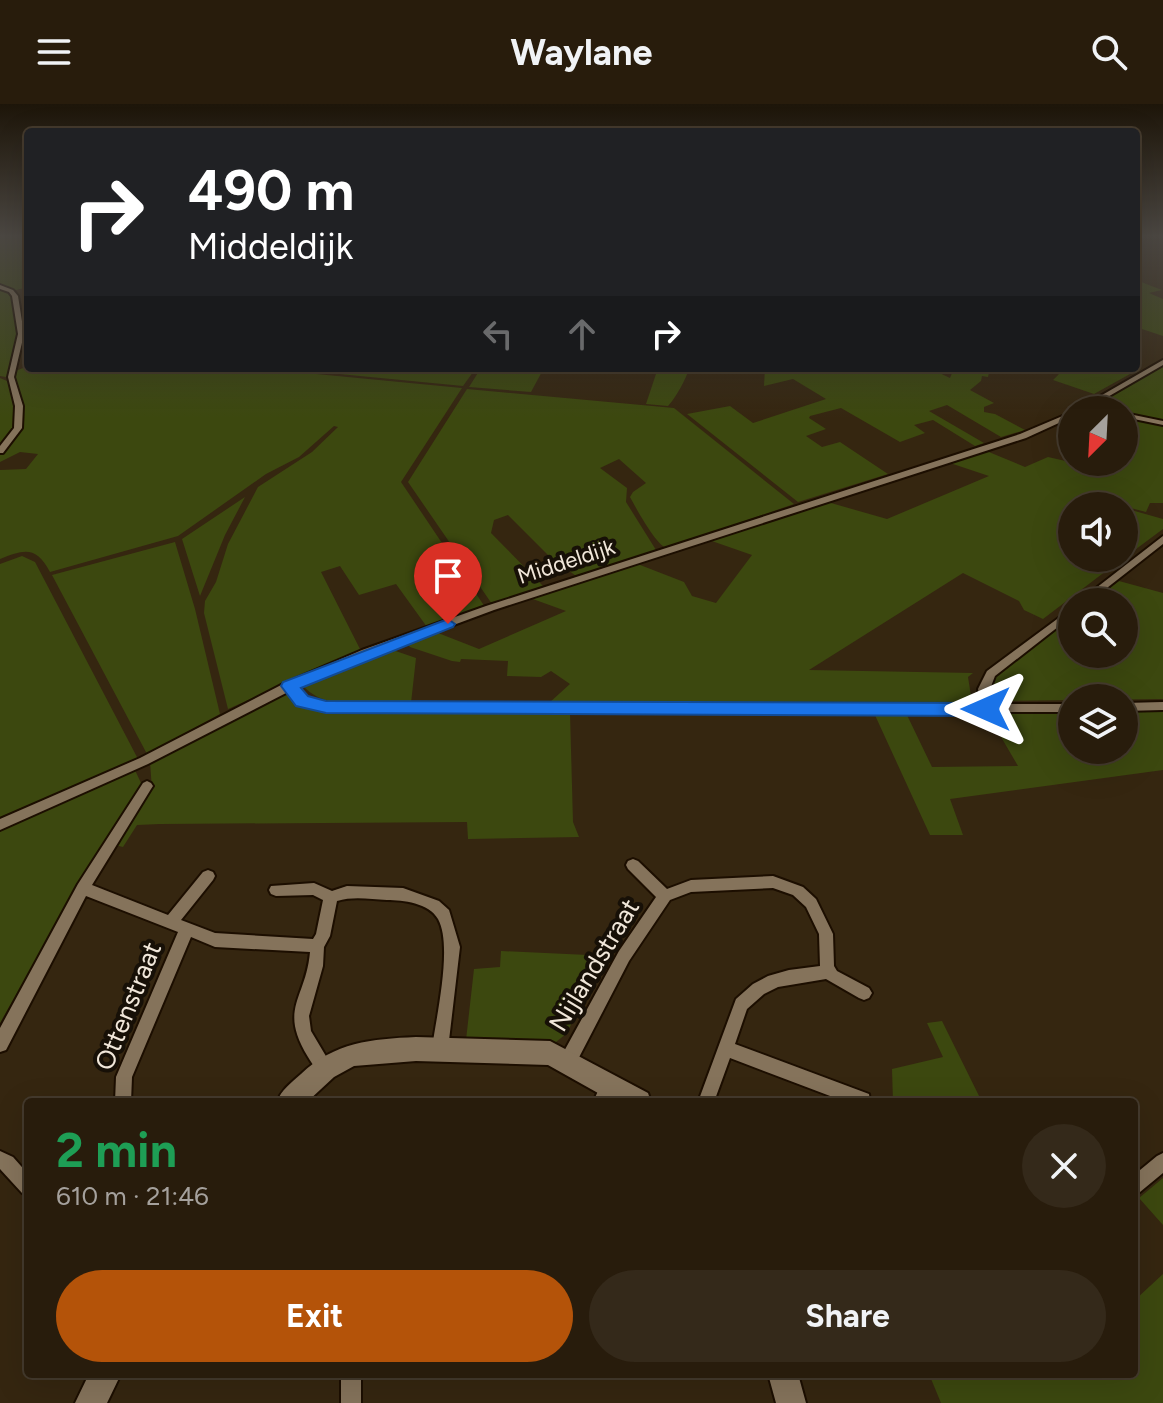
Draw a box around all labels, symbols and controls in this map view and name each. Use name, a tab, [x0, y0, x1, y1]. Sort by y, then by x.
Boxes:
icon: menu	[32, 30, 76, 74]
icon: search	[1087, 30, 1131, 74]
text: Waylane	[511, 31, 652, 74]
text: 490 m	[188, 157, 354, 224]
icon: right	[56, 160, 160, 264]
text: Middeldijk	[188, 225, 353, 268]
icon: left	[476, 312, 520, 356]
icon: ahead	[560, 312, 604, 356]
icon: right	[644, 312, 688, 356]
north arrow	[1058, 396, 1138, 476]
map controls	[1058, 396, 1138, 764]
button: sound	[1058, 492, 1138, 572]
street label: Middeldijk	[514, 533, 619, 590]
pin	[414, 542, 482, 624]
icon: arrive	[426, 554, 470, 598]
button: search	[1058, 588, 1138, 668]
position arrow	[944, 667, 1028, 751]
button: layers	[1058, 684, 1138, 764]
street label: Nijlandstraat	[542, 893, 646, 1037]
street label: Ottenstraat	[88, 937, 168, 1075]
text: 2 min	[56, 1121, 177, 1179]
button: close	[1022, 1124, 1106, 1208]
text: 610 m · 21:46	[56, 1180, 209, 1212]
button: Exit	[56, 1270, 573, 1362]
button: Share	[589, 1270, 1106, 1362]

